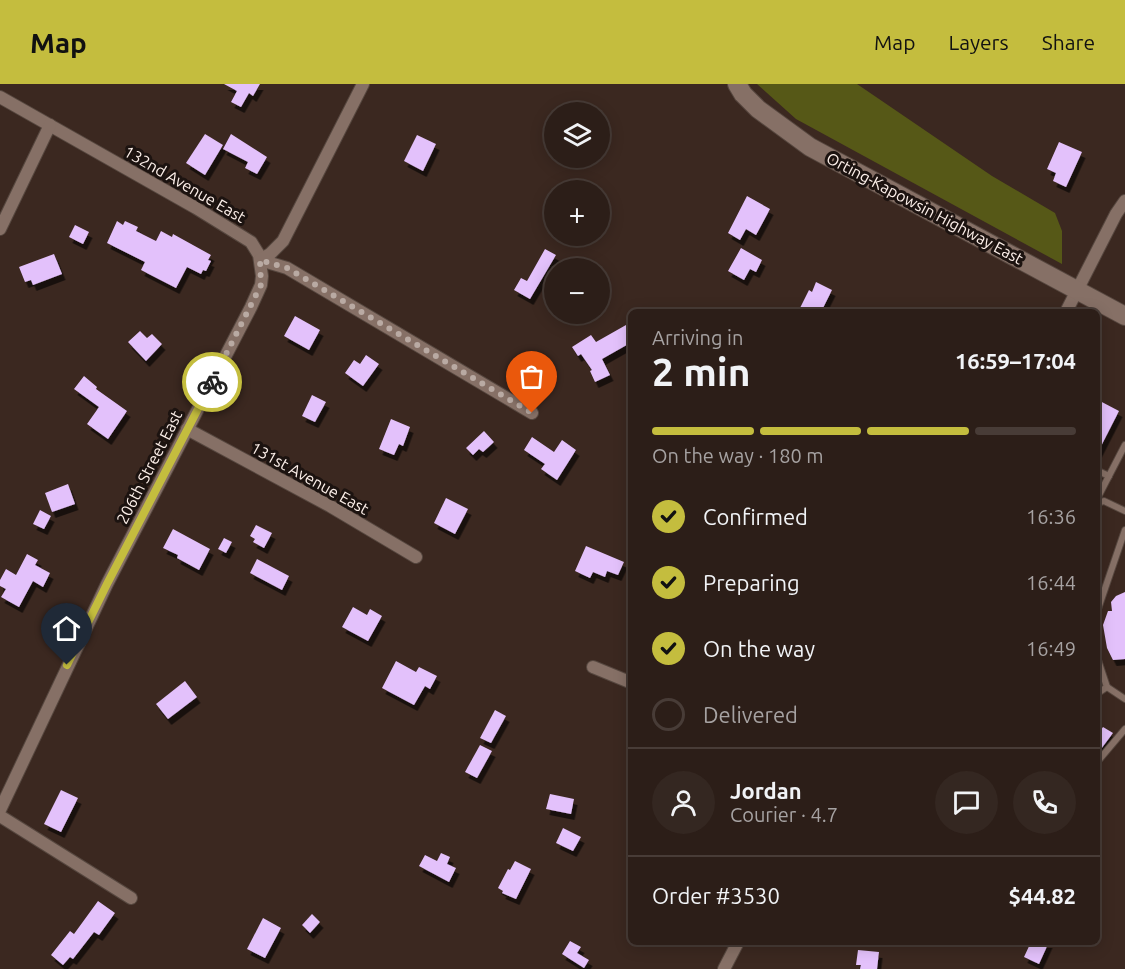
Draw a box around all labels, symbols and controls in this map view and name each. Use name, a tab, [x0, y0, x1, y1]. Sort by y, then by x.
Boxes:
text: Map	[30, 27, 87, 58]
text: Map	[874, 30, 915, 54]
text: Layers	[948, 30, 1009, 54]
text: Share	[1042, 30, 1095, 54]
map controls	[544, 102, 610, 324]
button: layers	[544, 102, 610, 168]
street label: 132nd Avenue East	[121, 142, 250, 226]
street label: Orting-Kapowsin Highway East	[824, 148, 1027, 268]
button: +	[544, 180, 610, 246]
button: −	[544, 258, 610, 324]
text: Arriving in	[652, 326, 743, 349]
text: 16:59–17:04	[955, 348, 1076, 373]
text: 2 min	[652, 350, 751, 393]
pin	[506, 351, 557, 413]
courier	[182, 352, 242, 412]
icon: bag	[515, 360, 548, 393]
icon: bike	[196, 366, 229, 399]
street label: 206th Street East	[113, 407, 186, 527]
street label: 131st Avenue East	[248, 438, 373, 518]
text: On the way · 180 m	[652, 444, 824, 467]
icon: check	[652, 500, 685, 533]
text: Confirmed	[703, 504, 808, 529]
text: 16:36	[1026, 505, 1076, 528]
icon: check	[652, 566, 685, 599]
text: Preparing	[703, 570, 800, 595]
text: 16:44	[1026, 571, 1076, 594]
pin	[41, 603, 92, 665]
icon: home	[50, 612, 83, 645]
icon: check	[652, 632, 685, 665]
text: On the way	[703, 636, 815, 661]
text: 16:49	[1026, 637, 1076, 660]
text: Delivered	[703, 702, 798, 727]
button: person	[652, 771, 715, 834]
button: chat	[935, 771, 998, 834]
button: phone	[1013, 771, 1076, 834]
text: Jordan	[730, 778, 802, 803]
text: Courier · 4.7	[730, 803, 838, 826]
text: Order #3530	[652, 883, 780, 908]
text: $44.82	[1009, 883, 1076, 908]

